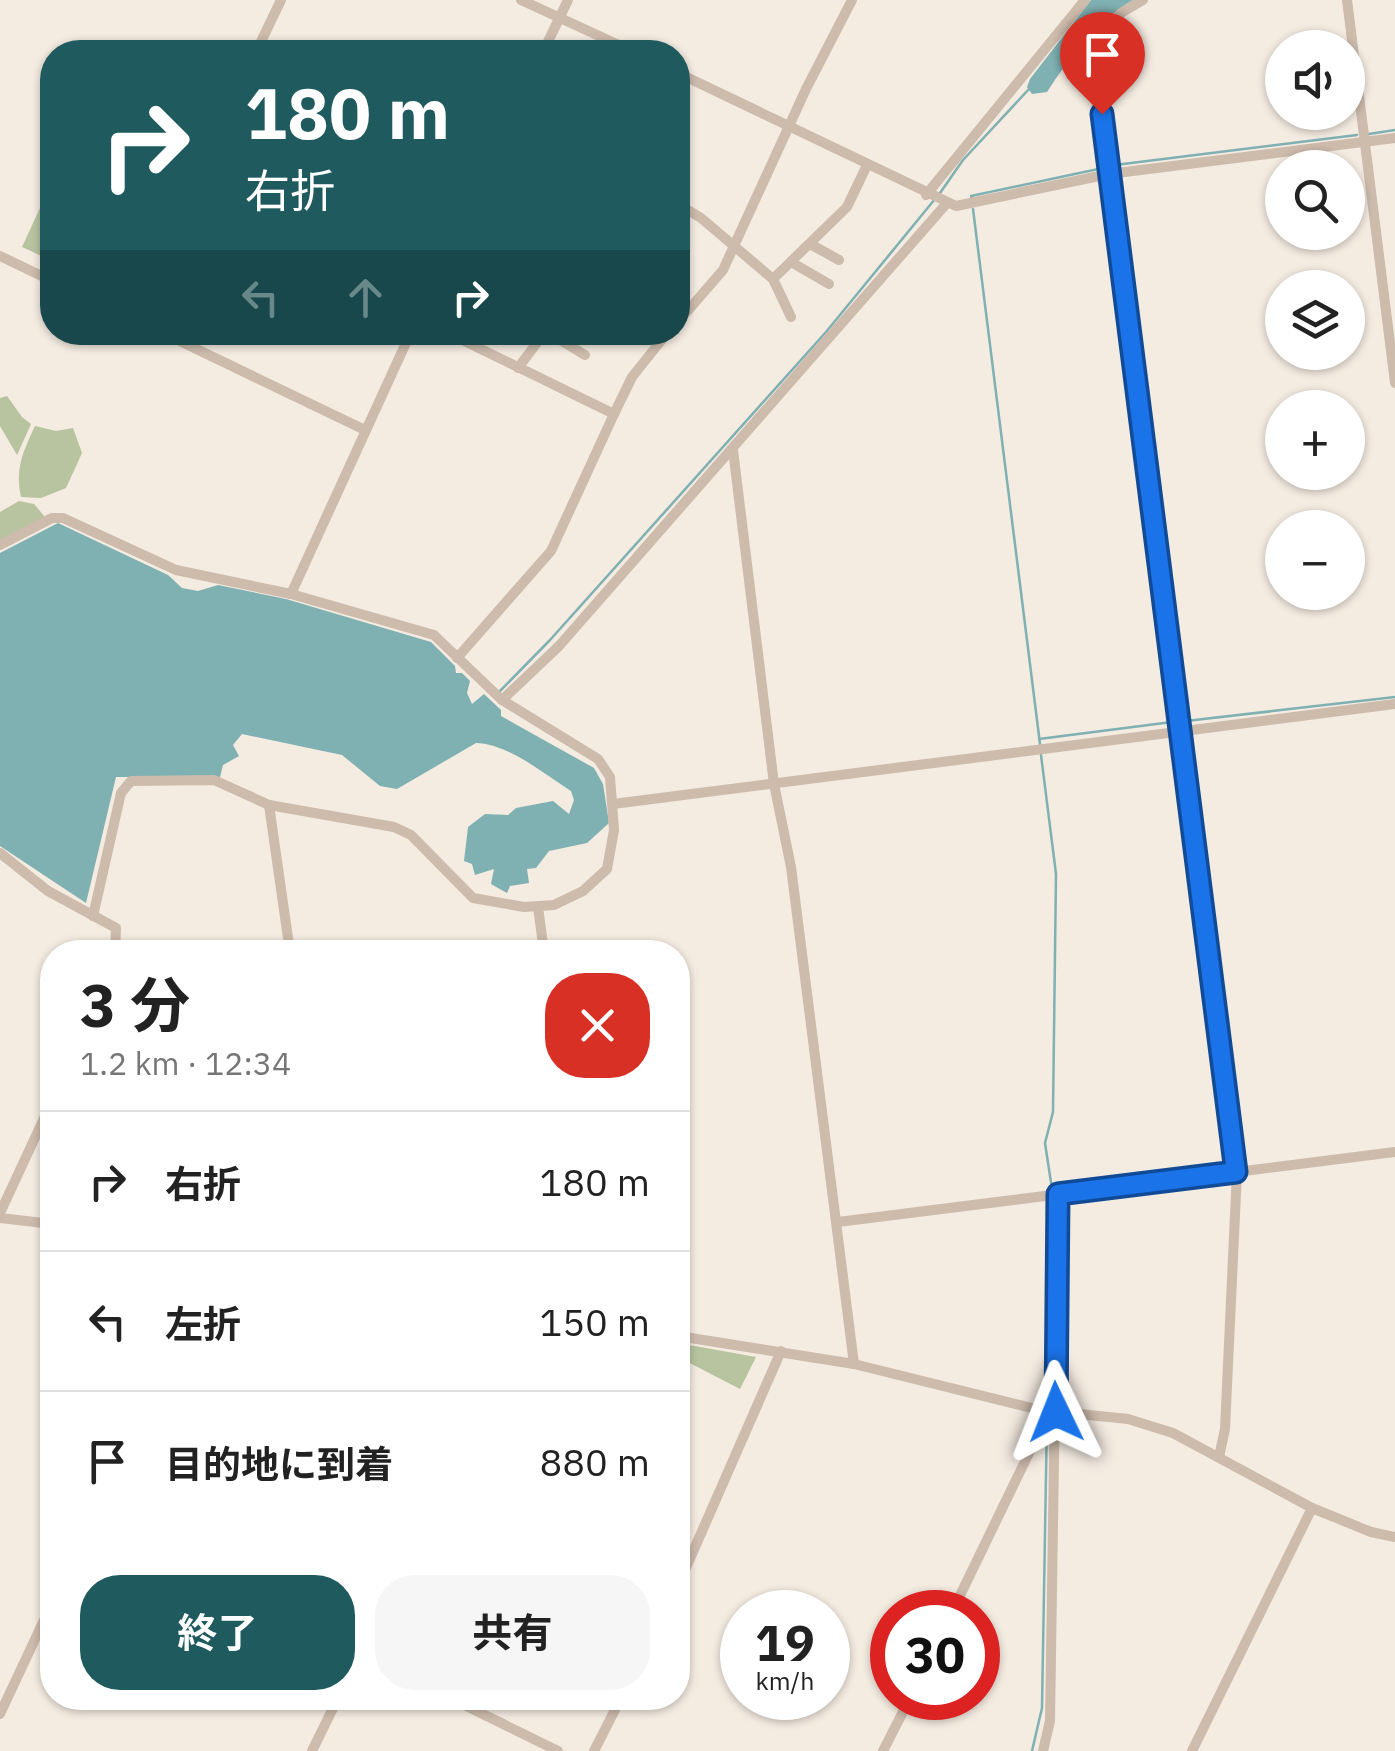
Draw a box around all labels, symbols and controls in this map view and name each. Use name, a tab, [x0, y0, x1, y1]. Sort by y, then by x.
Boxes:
pin	[1060, 12, 1145, 115]
icon: arrive	[1075, 27, 1130, 82]
map controls	[1265, 30, 1365, 610]
button: sound	[1265, 30, 1365, 130]
text: 180 m	[245, 67, 450, 158]
icon: right	[80, 80, 210, 210]
button: search	[1265, 150, 1365, 250]
text: 右折	[245, 161, 335, 219]
icon: left	[233, 270, 288, 325]
icon: ahead	[338, 270, 393, 325]
icon: right	[443, 270, 498, 325]
button: layers	[1265, 270, 1365, 370]
button: +	[1265, 390, 1365, 490]
button: −	[1265, 510, 1365, 610]
text: 3 分	[80, 965, 190, 1044]
button: close	[545, 973, 650, 1078]
text: 1.2 km · 12:34	[80, 1042, 291, 1084]
icon: right	[80, 1154, 135, 1209]
text: 180 m	[539, 1157, 650, 1206]
text: 右折	[165, 1159, 241, 1208]
icon: left	[80, 1294, 135, 1349]
text: 150 m	[539, 1297, 650, 1346]
text: 左折	[165, 1299, 241, 1348]
position arrow	[1004, 1360, 1108, 1464]
icon: arrive	[80, 1434, 135, 1489]
text: 880 m	[539, 1437, 650, 1486]
text: 目的地に到着	[165, 1439, 393, 1488]
button: 終了	[80, 1575, 355, 1690]
button: 共有	[375, 1575, 650, 1690]
speed limit sign: 30	[870, 1590, 1000, 1720]
text: 19	[755, 1610, 815, 1675]
text: km/h	[756, 1664, 814, 1697]

